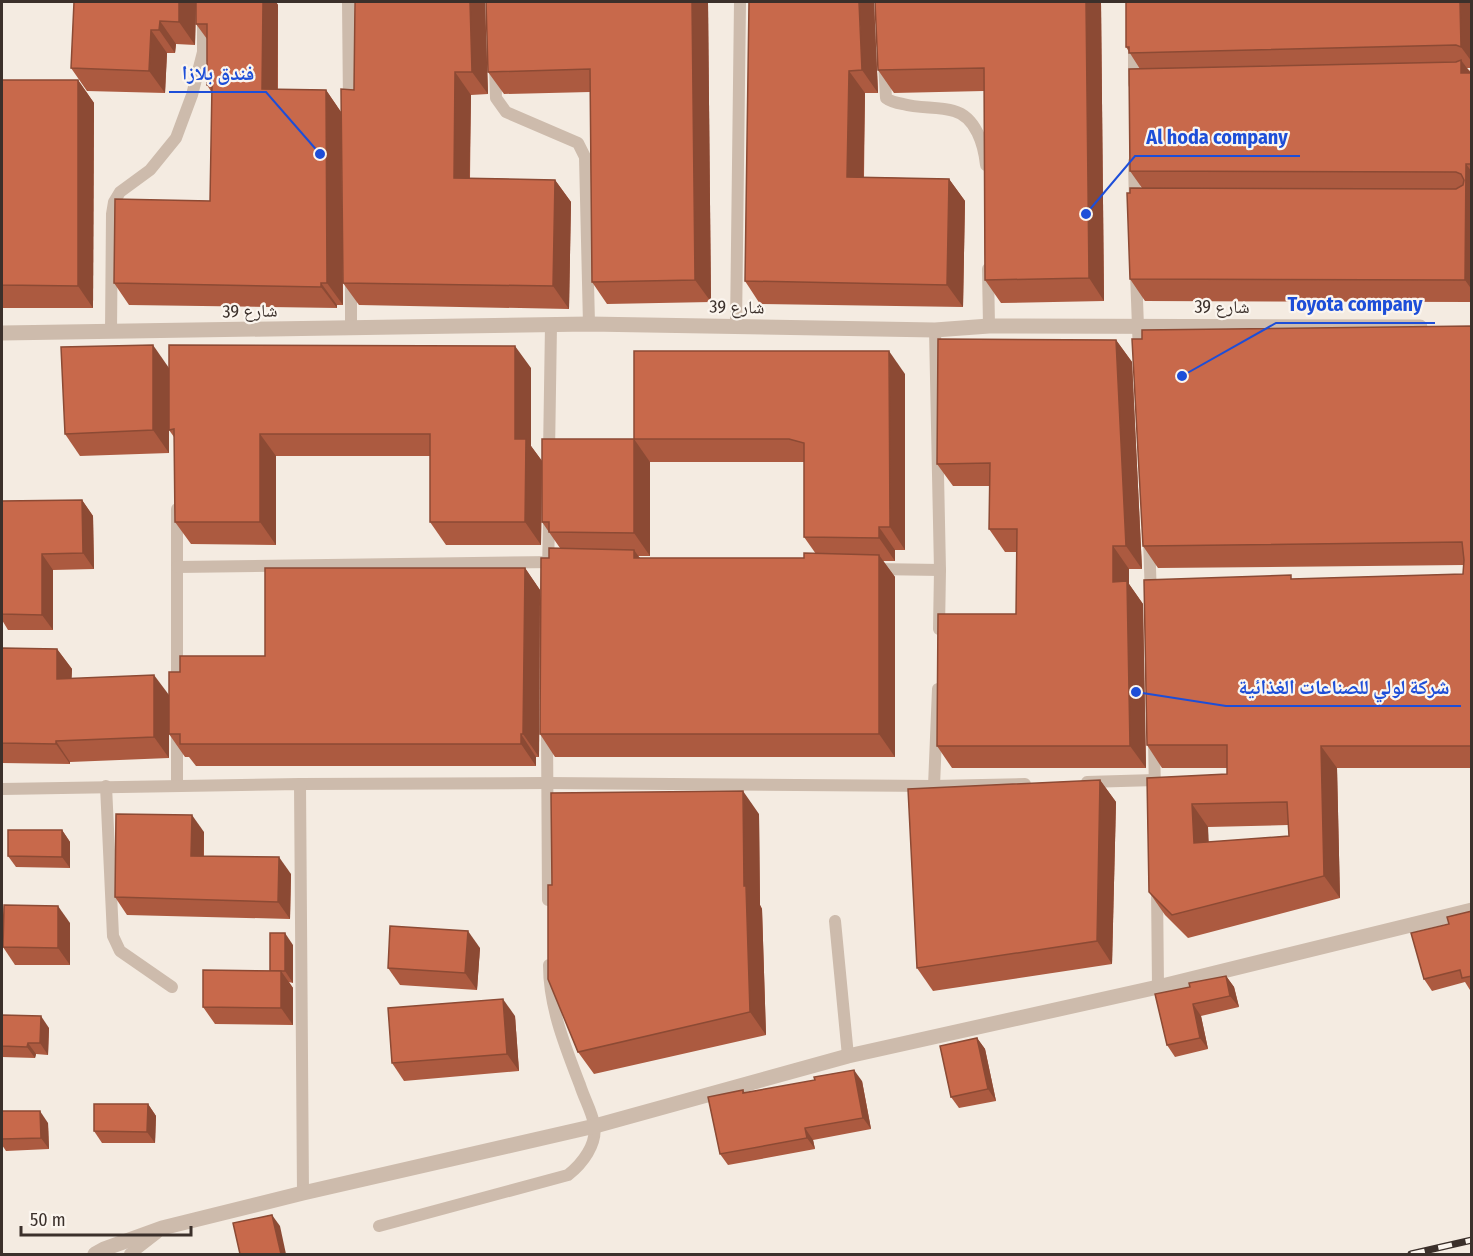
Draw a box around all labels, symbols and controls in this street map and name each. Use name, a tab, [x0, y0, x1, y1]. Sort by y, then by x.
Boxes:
callout: فندق بلازا	[169, 54, 266, 92]
text: فندق بلازا	[182, 61, 254, 85]
callout: Al hoda company	[1135, 118, 1300, 156]
text: Al hoda company	[1145, 125, 1288, 149]
callout: Toyota company	[1276, 285, 1435, 323]
text: Toyota company	[1288, 292, 1423, 316]
street label: شارع 39	[709, 296, 765, 318]
street label: شارع 39	[1194, 296, 1250, 318]
street label: شارع 39	[222, 300, 278, 322]
callout: شركة لولي للصناعات الغذائية	[1226, 668, 1461, 706]
text: شركة لولي للصناعات الغذائية	[1238, 675, 1450, 703]
scale bar	[21, 1199, 190, 1237]
text: 50 m	[30, 1209, 66, 1231]

